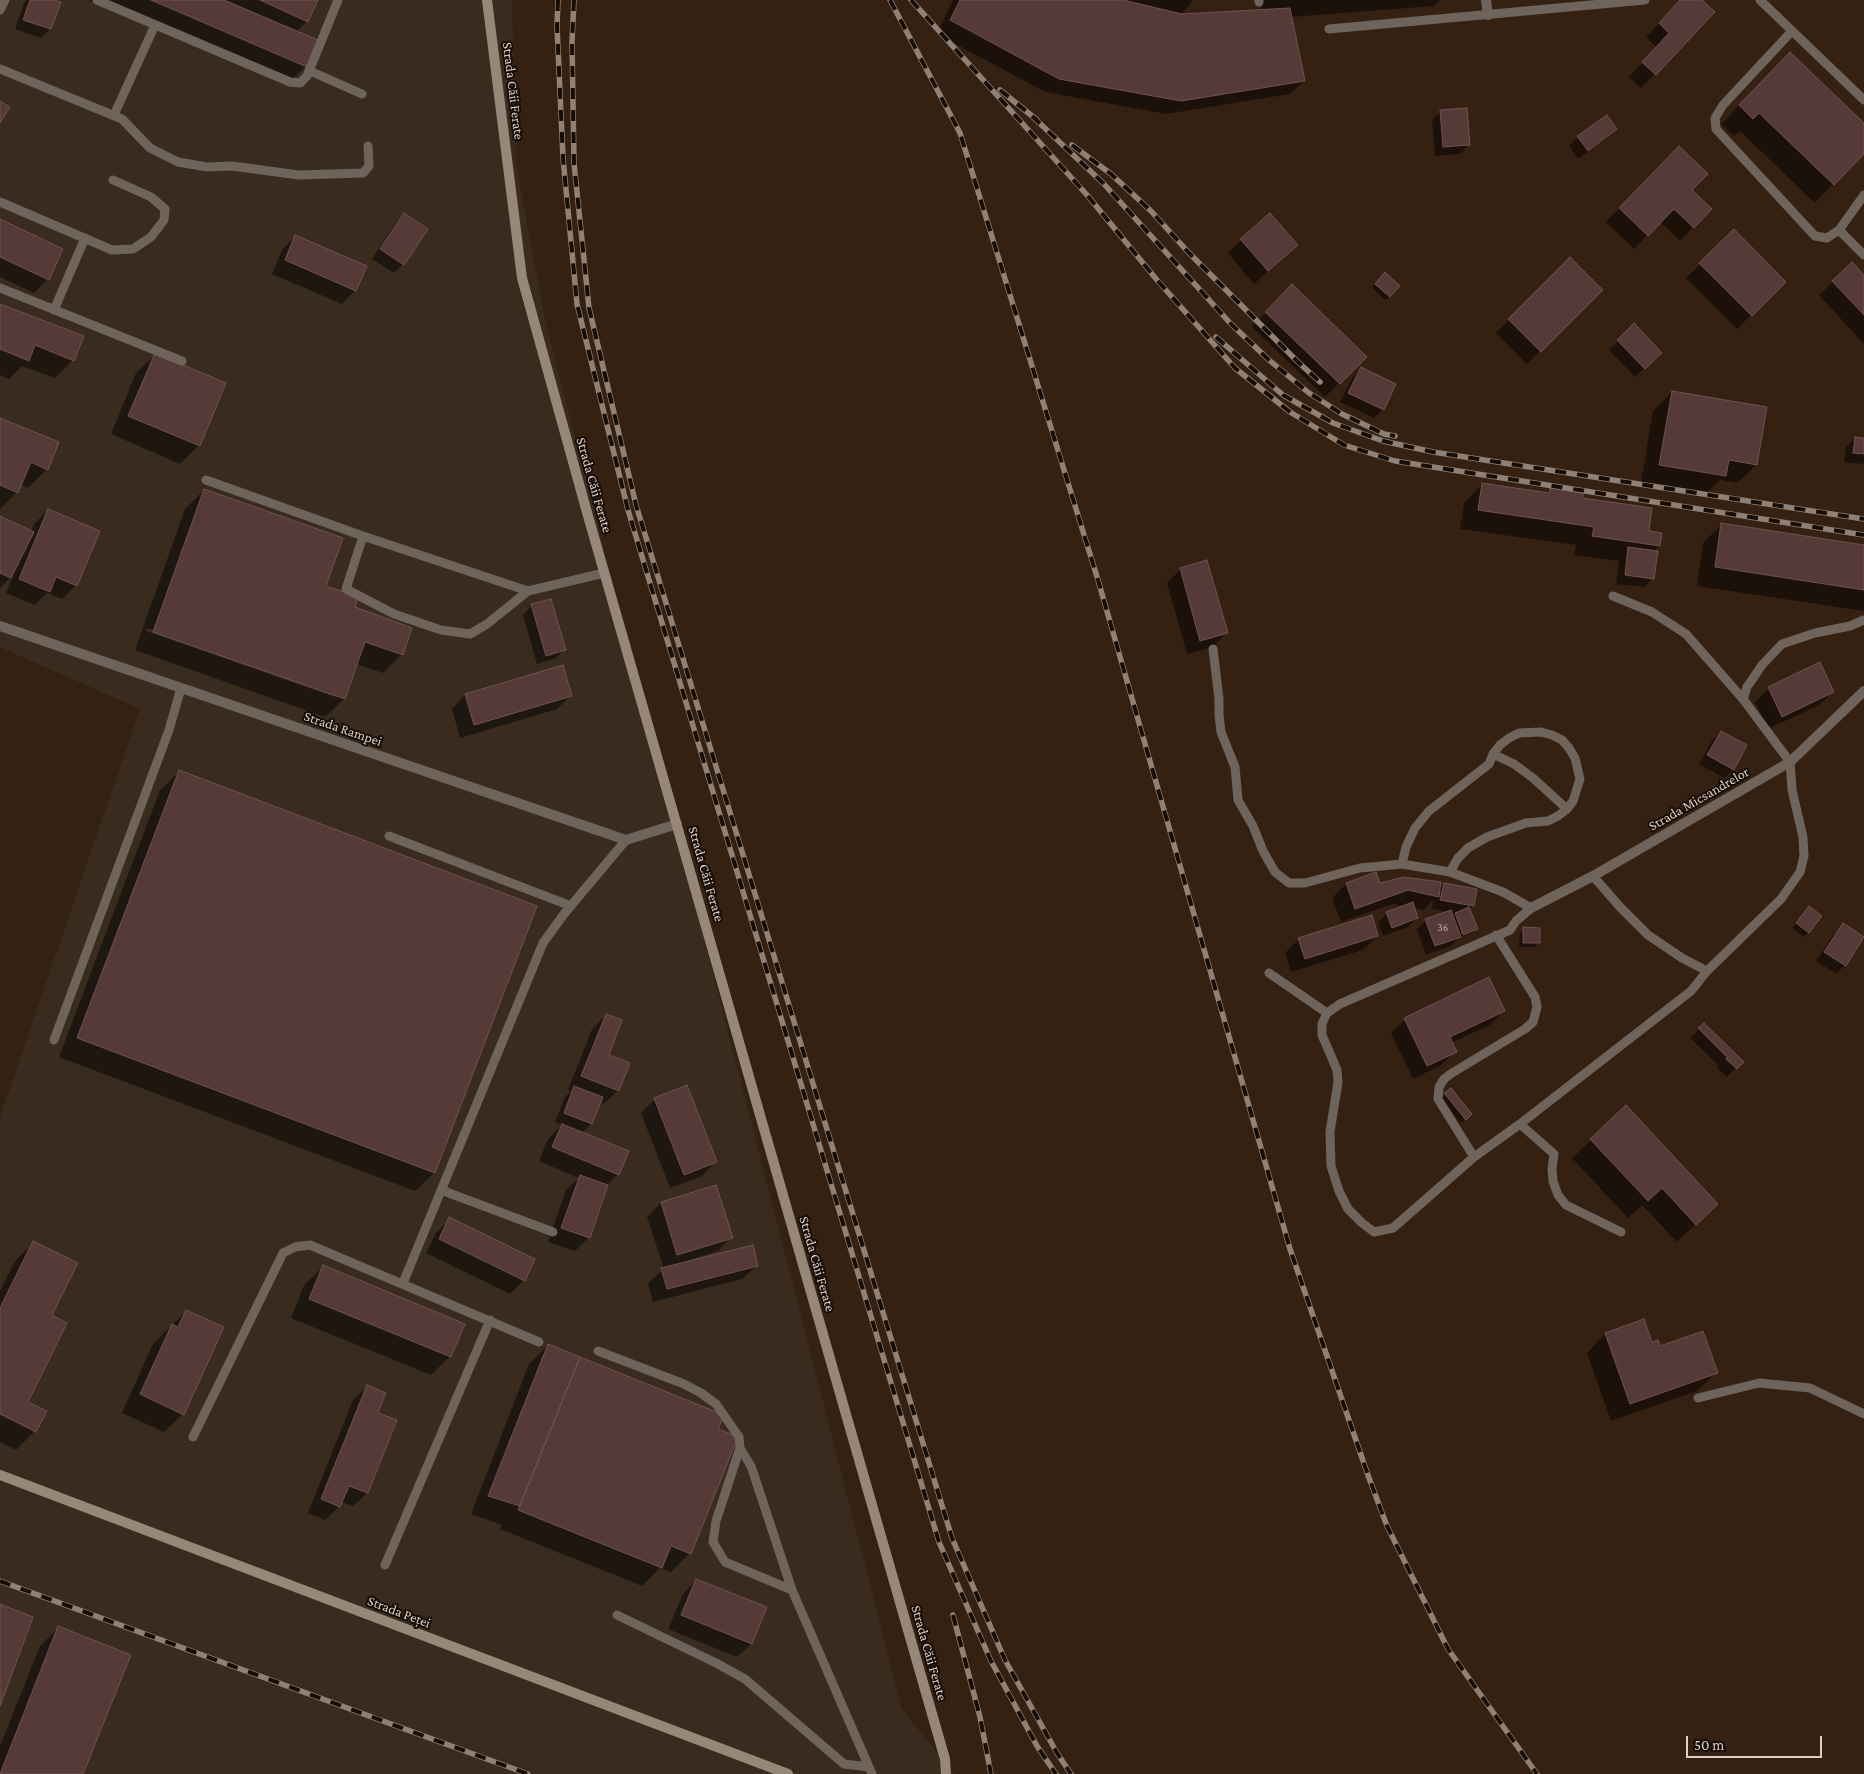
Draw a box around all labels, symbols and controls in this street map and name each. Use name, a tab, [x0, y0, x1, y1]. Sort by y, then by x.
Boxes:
street label: Strada Căii Ferate	[499, 41, 527, 141]
street label: Strada Căii Ferate	[572, 436, 616, 534]
street label: Strada Rampei	[302, 708, 384, 750]
street label: Strada Micsandrelor	[1646, 763, 1752, 835]
street label: Strada Căii Ferate	[684, 825, 728, 923]
house number: 36	[1438, 921, 1448, 935]
street label: Strada Căii Ferate	[795, 1215, 839, 1313]
street label: Strada Peței	[365, 1592, 433, 1632]
street label: Strada Căii Ferate	[907, 1604, 951, 1702]
scale bar	[1689, 1726, 1825, 1758]
text: 50 m	[1694, 1737, 1724, 1753]

